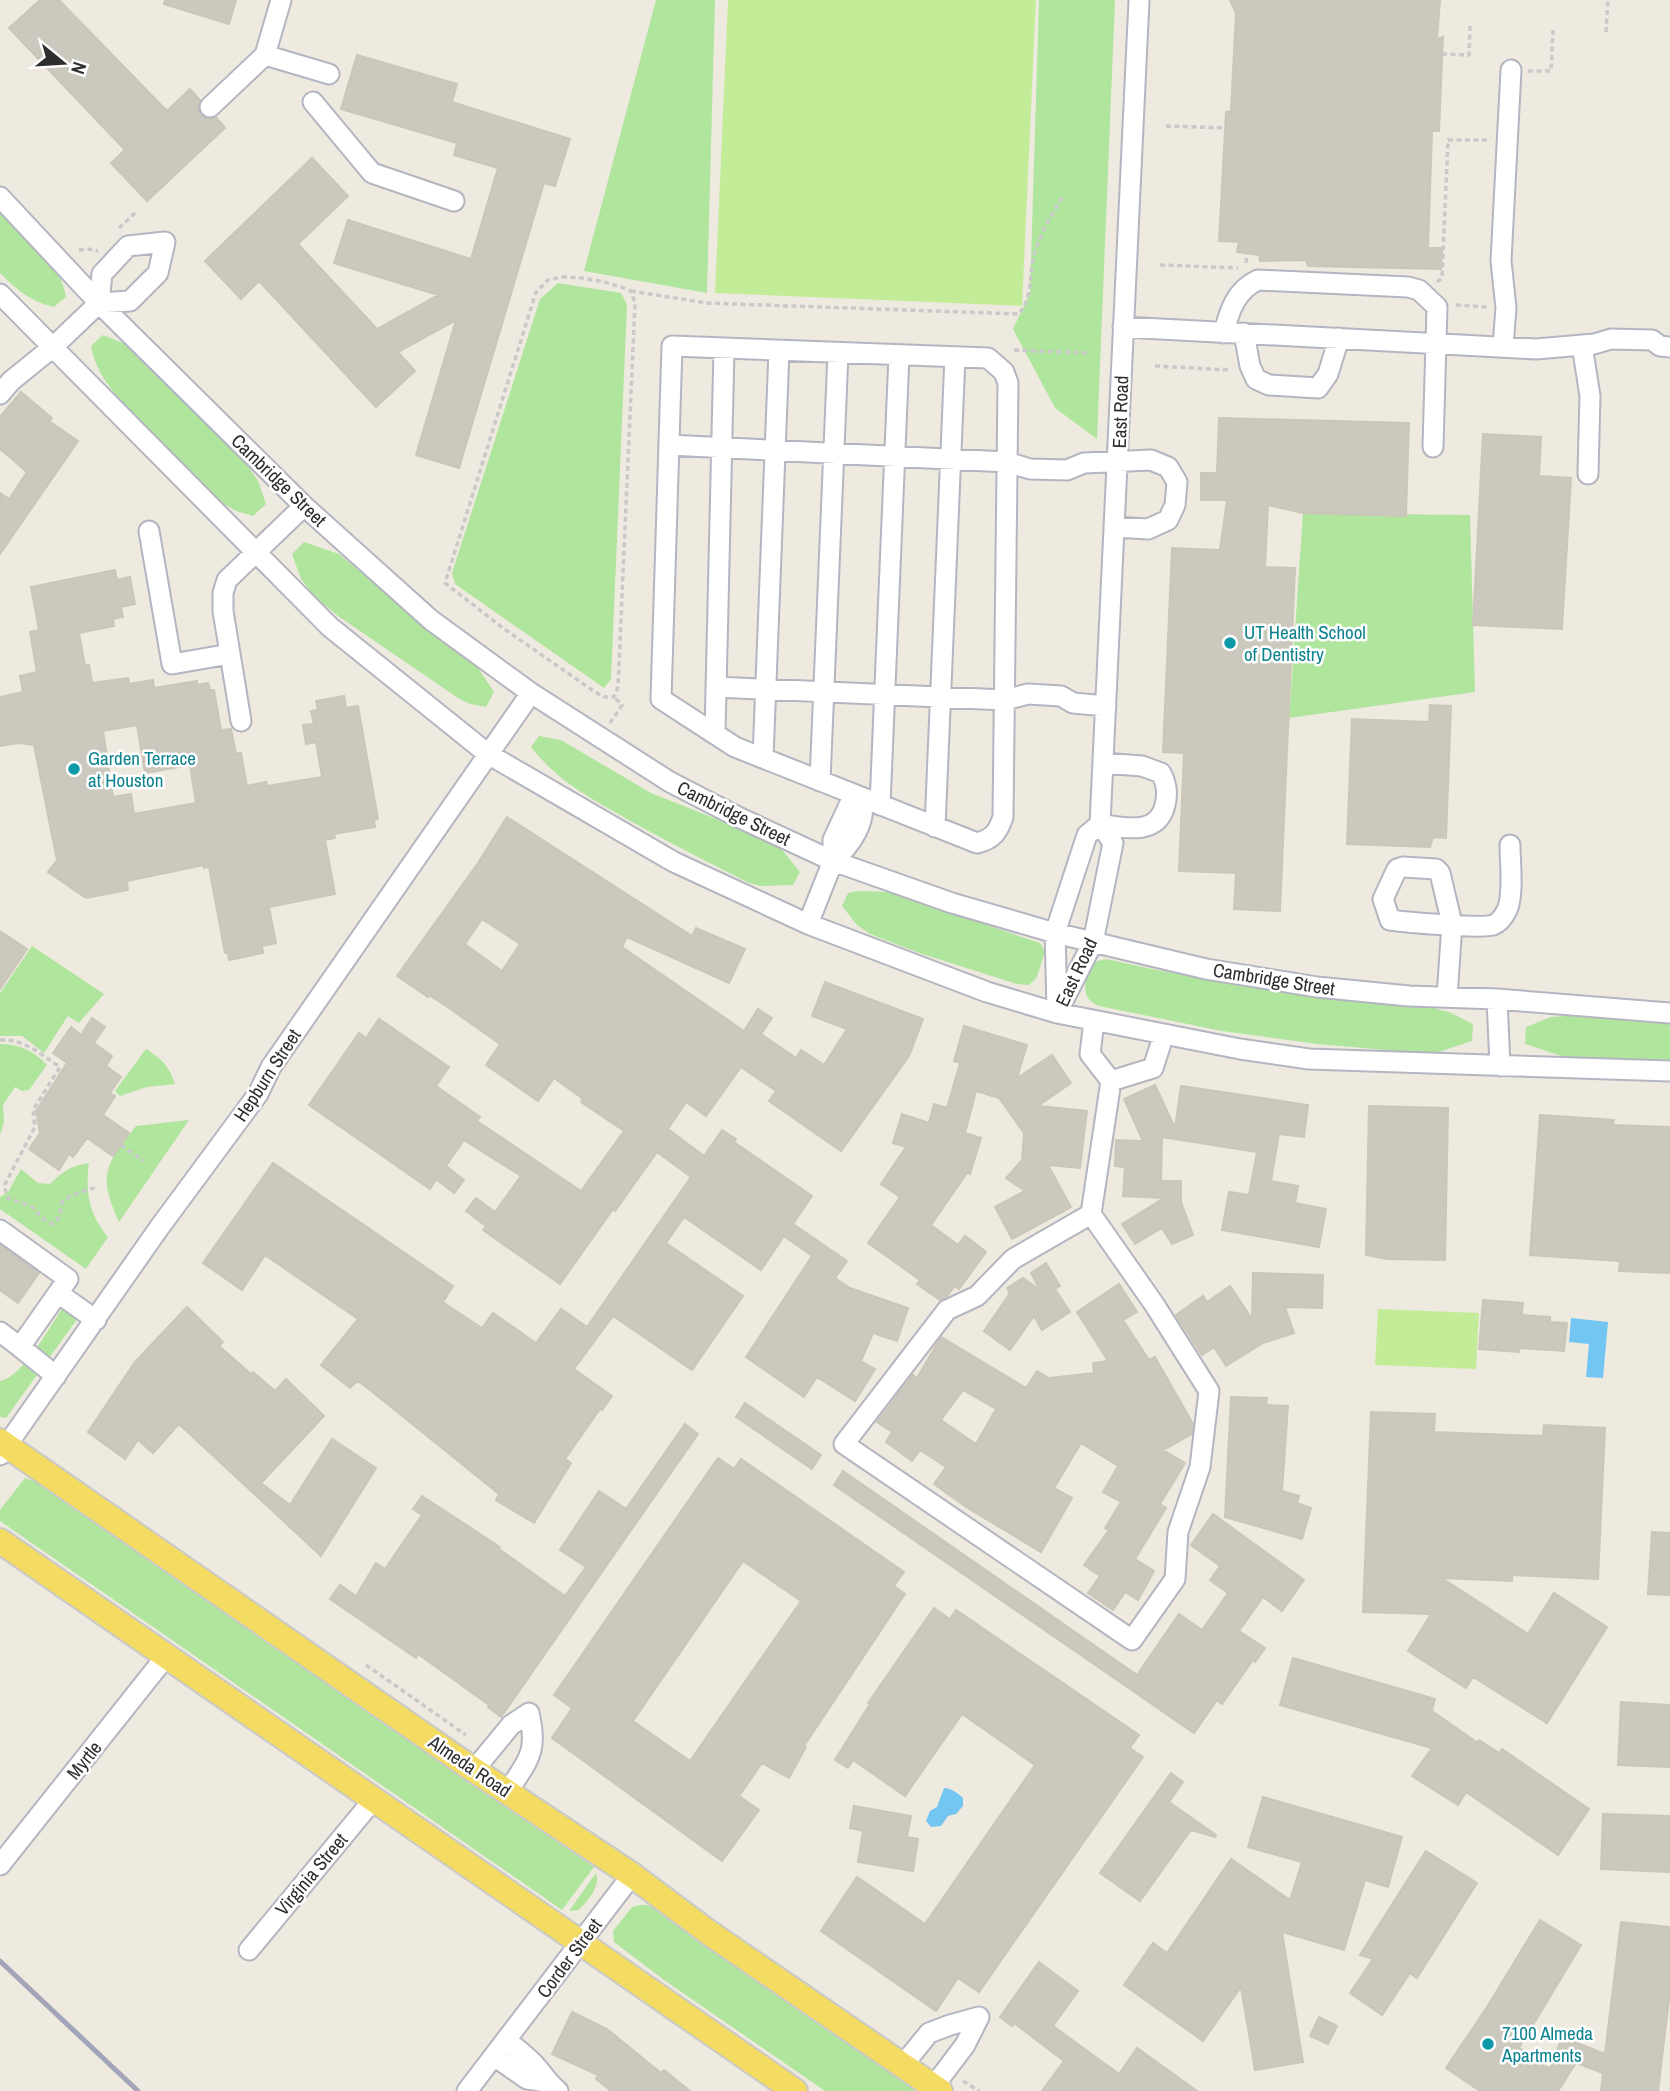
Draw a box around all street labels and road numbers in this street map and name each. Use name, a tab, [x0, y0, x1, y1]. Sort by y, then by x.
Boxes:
street label: East Road	[1106, 375, 1134, 449]
street label: Cambridge Street	[226, 428, 333, 533]
street label: Cambridge Street	[673, 774, 796, 852]
street label: East Road	[1049, 934, 1103, 1010]
street label: Cambridge Street	[1211, 957, 1337, 1002]
street label: Hepburn Street	[227, 1023, 307, 1126]
street label: Almeda Road	[423, 1728, 516, 1803]
street label: Myrtle	[61, 1735, 107, 1785]
street label: Virginia Street	[269, 1827, 354, 1921]
street label: Corder Street	[530, 1912, 608, 2003]

